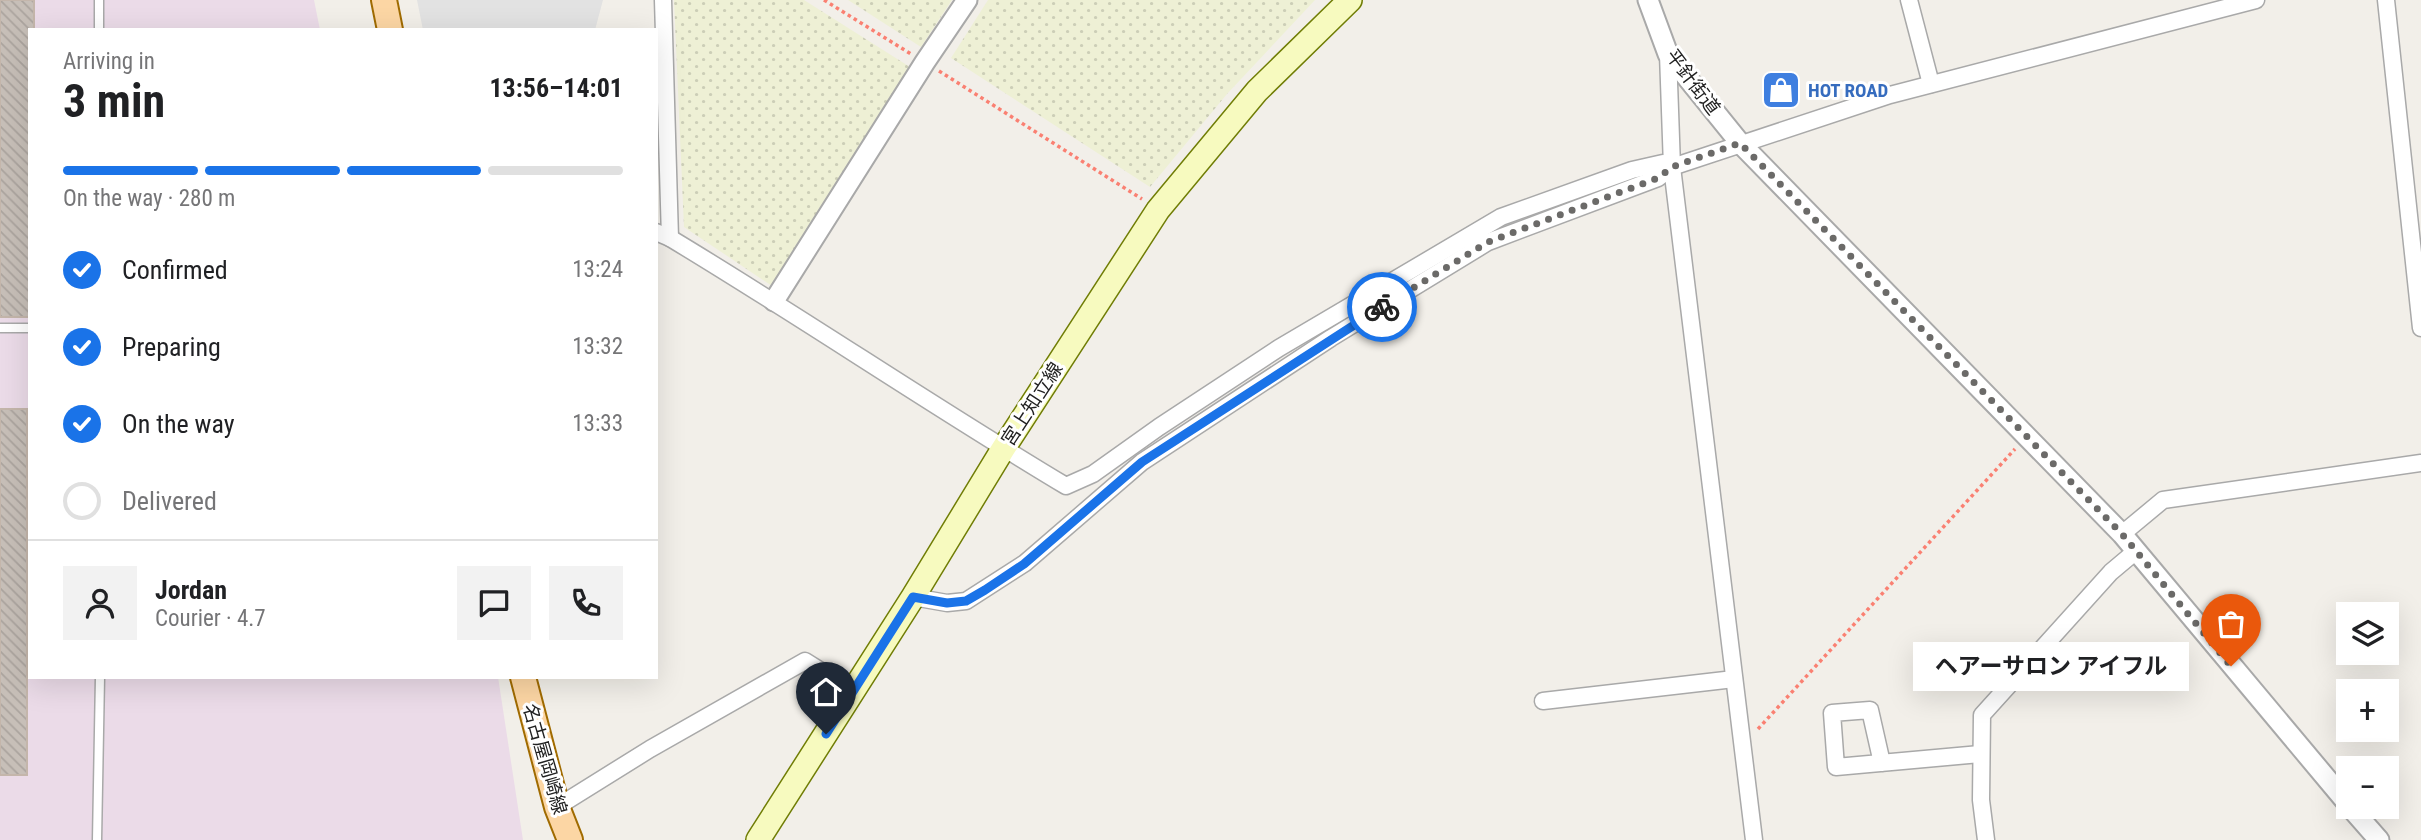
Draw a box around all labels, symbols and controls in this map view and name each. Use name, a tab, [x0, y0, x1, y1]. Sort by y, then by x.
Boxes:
street label: 平針街道	[1661, 45, 1725, 119]
text: Arriving in	[63, 48, 155, 75]
shop icon: HOT ROAD	[1760, 69, 1802, 111]
text: 13:56–14:01	[489, 73, 623, 103]
text: 3 min	[63, 74, 165, 128]
place label: HOT ROAD	[1808, 79, 1888, 102]
text: On the way · 280 m	[63, 185, 235, 212]
icon: check	[63, 251, 101, 289]
text: Confirmed	[122, 255, 228, 285]
text: 13:24	[572, 256, 623, 283]
courier	[1347, 272, 1417, 342]
icon: bike	[1363, 288, 1401, 326]
icon: check	[63, 328, 101, 366]
text: Preparing	[122, 332, 221, 362]
text: 13:32	[572, 333, 623, 360]
street label: 宮上知立線	[996, 358, 1068, 450]
icon: check	[63, 405, 101, 443]
text: On the way	[122, 409, 235, 439]
text: 13:33	[572, 410, 623, 437]
text: Delivered	[122, 486, 217, 516]
button: person	[63, 566, 137, 640]
button: chat	[457, 566, 531, 640]
button: phone	[549, 566, 623, 640]
text: Jordan	[155, 575, 227, 605]
pin	[2201, 594, 2261, 666]
map controls	[2336, 602, 2399, 819]
button: layers	[2336, 602, 2399, 665]
text: Courier · 4.7	[155, 605, 266, 632]
icon: bag	[2212, 605, 2250, 643]
callout: ヘアーサロン アイフル	[1912, 642, 2189, 690]
text: ヘアーサロン アイフル	[1935, 653, 2167, 680]
pin	[796, 662, 856, 734]
icon: home	[807, 673, 845, 711]
button: +	[2336, 679, 2399, 742]
street label: 名古屋岡崎線	[518, 701, 572, 817]
button: −	[2336, 756, 2399, 819]

